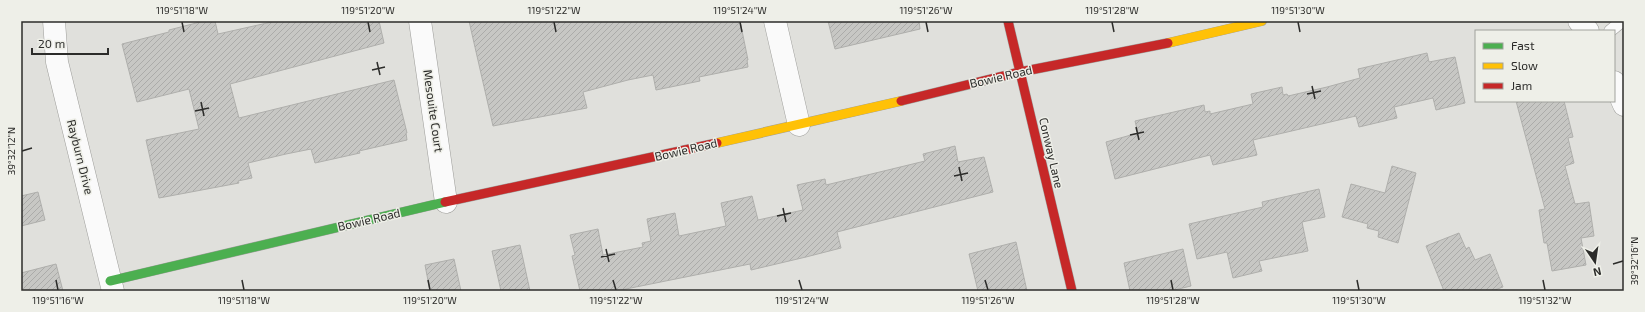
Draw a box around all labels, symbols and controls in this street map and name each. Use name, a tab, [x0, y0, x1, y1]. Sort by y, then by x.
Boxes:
text: 119°51'18"W	[156, 4, 208, 16]
text: 119°51'20"W	[341, 4, 395, 16]
text: 119°51'22"W	[528, 4, 581, 16]
text: 119°51'24"W	[713, 4, 767, 16]
text: 119°51'26"W	[899, 4, 953, 16]
text: 119°51'28"W	[1085, 4, 1139, 16]
text: 119°51'30"W	[1271, 4, 1325, 16]
scale bar	[32, 30, 108, 56]
legend	[1475, 30, 1615, 102]
text: 20 m	[38, 36, 65, 50]
text: Fast	[1511, 38, 1535, 52]
text: Slow	[1511, 58, 1538, 72]
street label: Bowie Road	[968, 62, 1033, 90]
street label: Mesouite Court	[421, 69, 447, 153]
text: Jam	[1511, 78, 1532, 92]
street label: Conway Lane	[1037, 116, 1067, 189]
street label: Rayburn Drive	[65, 118, 97, 196]
text: 39°32'12"N	[5, 127, 17, 175]
street label: Bowie Road	[653, 135, 718, 163]
street label: Bowie Road	[336, 205, 401, 233]
text: 39°32'16"N	[1628, 237, 1640, 285]
north arrow	[1575, 242, 1615, 282]
text: N	[1592, 265, 1603, 279]
text: 119°51'16"W	[32, 294, 84, 306]
text: 119°51'18"W	[218, 294, 270, 306]
text: 119°51'20"W	[403, 294, 457, 306]
text: 119°51'22"W	[590, 294, 643, 306]
text: 119°51'24"W	[775, 294, 829, 306]
text: 119°51'26"W	[961, 294, 1015, 306]
text: 119°51'28"W	[1146, 294, 1200, 306]
text: 119°51'30"W	[1332, 294, 1386, 306]
text: 119°51'32"W	[1519, 294, 1572, 306]

